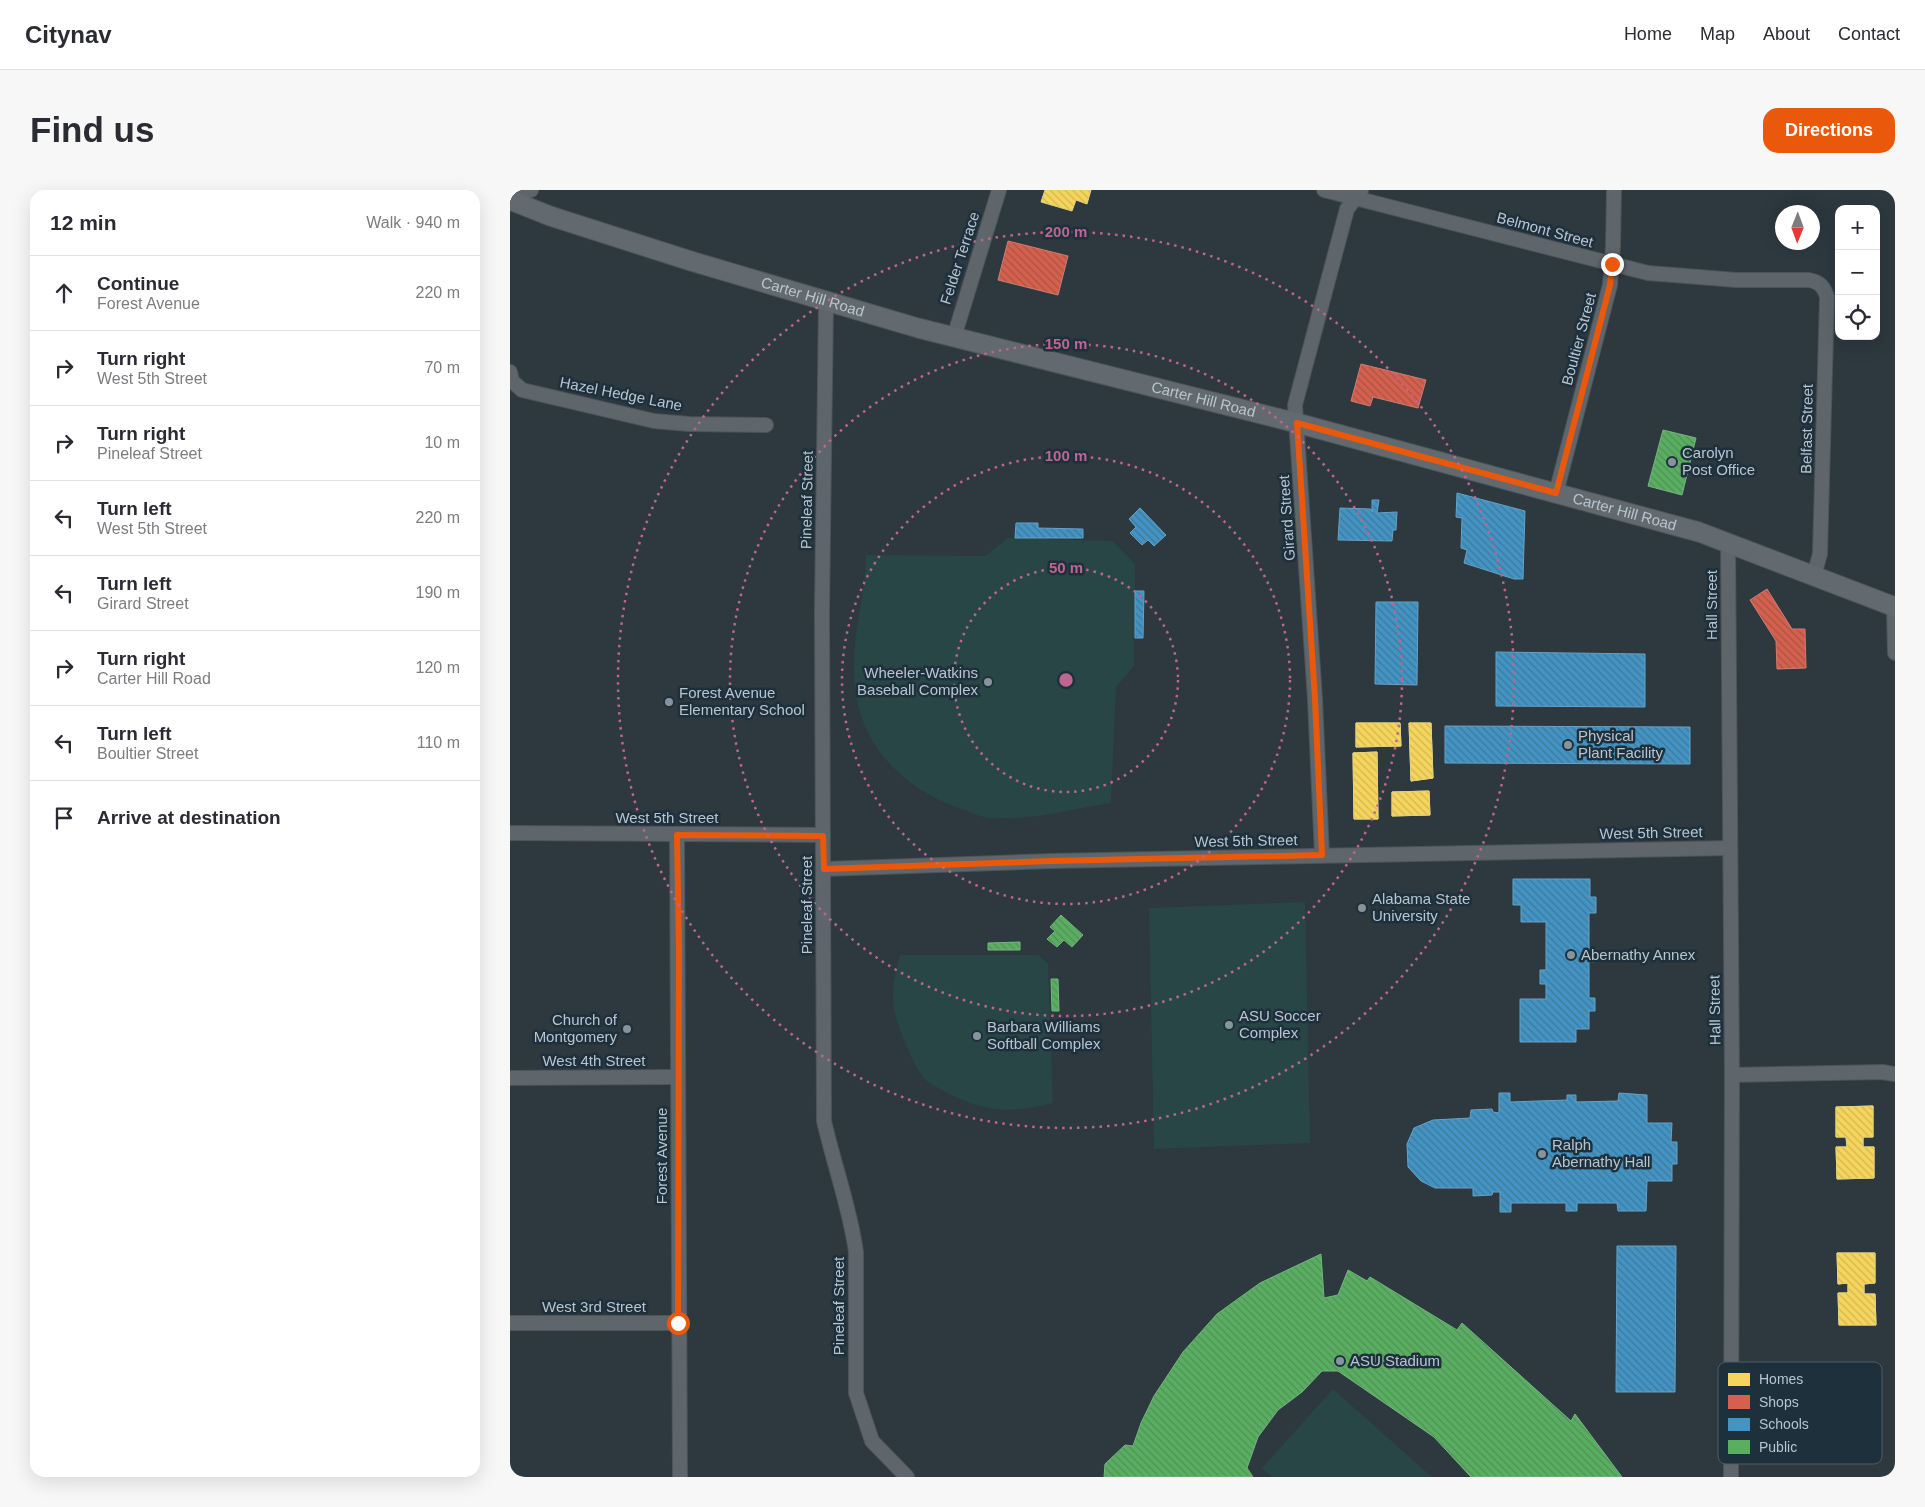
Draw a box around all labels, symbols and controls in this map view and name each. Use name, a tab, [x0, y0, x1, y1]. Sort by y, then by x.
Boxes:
text: Citynav	[25, 21, 112, 48]
text: Home	[1624, 24, 1672, 44]
text: Map	[1700, 24, 1735, 44]
text: About	[1763, 24, 1810, 44]
text: Contact	[1838, 24, 1900, 44]
button: Directions	[1763, 108, 1895, 153]
text: Find us	[30, 110, 154, 149]
north arrow	[1775, 205, 1820, 250]
map controls	[1835, 205, 1880, 340]
button: +	[1835, 205, 1880, 250]
street label: Belmont Street	[1495, 208, 1596, 251]
street label: Felder Terrace	[937, 209, 983, 306]
text: 12 min	[50, 211, 117, 234]
text: Walk · 940 m	[366, 214, 460, 231]
text: 200 m	[1045, 223, 1087, 240]
button: −	[1835, 250, 1880, 295]
route end	[1601, 253, 1624, 276]
text: Continue	[97, 273, 179, 294]
street label: Carter Hill Road	[759, 273, 866, 320]
icon: ahead	[50, 279, 78, 307]
text: 220 m	[416, 284, 460, 301]
street label: Boultier Street	[1558, 290, 1599, 387]
text: Forest Avenue	[97, 295, 200, 312]
button: locate	[1835, 295, 1880, 340]
text: 150 m	[1045, 335, 1087, 352]
text: Turn right	[97, 348, 185, 369]
icon: right	[50, 354, 78, 382]
text: 70 m	[424, 359, 460, 376]
text: West 5th Street	[97, 370, 207, 387]
street label: Hazel Hedge Lane	[558, 373, 684, 414]
street label: Carter Hill Road	[1150, 378, 1257, 420]
street label: Belfast Street	[1797, 383, 1816, 474]
text: Turn right	[97, 423, 185, 444]
icon: right	[50, 429, 78, 457]
text: 10 m	[424, 434, 460, 451]
place label: Carolyn Post Office	[1682, 444, 1755, 478]
text: Pineleaf Street	[97, 445, 202, 462]
text: 100 m	[1045, 447, 1087, 464]
street label: Pineleaf Street	[797, 450, 816, 549]
marker: Carolyn Post Office	[1666, 456, 1678, 468]
street label: Girard Street	[1275, 474, 1298, 561]
street label: Carter Hill Road	[1571, 489, 1679, 534]
text: Turn left	[97, 498, 172, 519]
icon: left	[50, 504, 78, 532]
text: 220 m	[416, 509, 460, 526]
text: West 5th Street	[97, 520, 207, 537]
text: 50 m	[1049, 559, 1083, 576]
street label: Hall Street	[1703, 569, 1720, 640]
text: Turn left	[97, 573, 172, 594]
icon: left	[50, 579, 78, 607]
text: 190 m	[416, 584, 460, 601]
text: Girard Street	[97, 595, 189, 612]
text: Turn right	[97, 648, 185, 669]
icon: right	[50, 654, 78, 682]
text: 120 m	[416, 659, 460, 676]
place label: Wheeler-Watkins Baseball Complex	[857, 664, 978, 698]
text: Carter Hill Road	[97, 670, 211, 687]
centre of rings	[1057, 671, 1075, 689]
marker: Wheeler-Watkins Baseball Complex	[982, 676, 994, 688]
place label: Forest Avenue Elementary School	[679, 684, 805, 718]
marker: Forest Avenue Elementary School	[663, 696, 675, 708]
text: Turn left	[97, 723, 172, 744]
place label: Physical Plant Facility	[1578, 727, 1664, 761]
icon: left	[50, 729, 78, 757]
text: 110 m	[417, 734, 460, 751]
marker: Physical Plant Facility	[1562, 739, 1574, 751]
text: Boultier Street	[97, 745, 198, 762]
icon: arrive	[50, 804, 78, 832]
text: Arrive at destination	[97, 807, 281, 828]
street label: West 5th Street	[615, 809, 719, 826]
street label: West 5th Street	[1599, 823, 1704, 842]
street label: West 5th Street	[1194, 831, 1299, 850]
street label: Pineleaf Street	[798, 855, 815, 954]
place label: Alabama State University	[1372, 890, 1470, 924]
marker: Alabama State University	[1356, 902, 1368, 914]
place label: Abernathy Annex	[1581, 946, 1696, 963]
marker: Abernathy Annex	[1565, 949, 1577, 961]
street label: Hall Street	[1705, 974, 1724, 1045]
place label: ASU Soccer Complex	[1239, 1007, 1321, 1041]
place label: Church of Montgomery	[534, 1011, 618, 1045]
place label: Barbara Williams Softball Complex	[987, 1018, 1101, 1052]
marker: ASU Soccer Complex	[1223, 1019, 1235, 1031]
marker: Church of Montgomery	[621, 1023, 633, 1035]
marker: Barbara Williams Softball Complex	[971, 1030, 983, 1042]
street label: West 4th Street	[542, 1052, 646, 1069]
street label: Forest Avenue	[653, 1108, 670, 1204]
place label: Ralph Abernathy Hall	[1552, 1136, 1650, 1170]
marker: Ralph Abernathy Hall	[1536, 1148, 1548, 1160]
street label: Pineleaf Street	[830, 1256, 847, 1355]
street label: West 3rd Street	[542, 1298, 647, 1315]
route start	[667, 1312, 690, 1335]
place label: ASU Stadium	[1350, 1352, 1440, 1369]
marker: ASU Stadium	[1334, 1355, 1346, 1367]
legend	[1718, 1362, 1882, 1464]
text: Homes	[1759, 1371, 1803, 1387]
text: Shops	[1759, 1394, 1799, 1410]
text: Schools	[1759, 1416, 1809, 1432]
text: Public	[1759, 1439, 1797, 1455]

